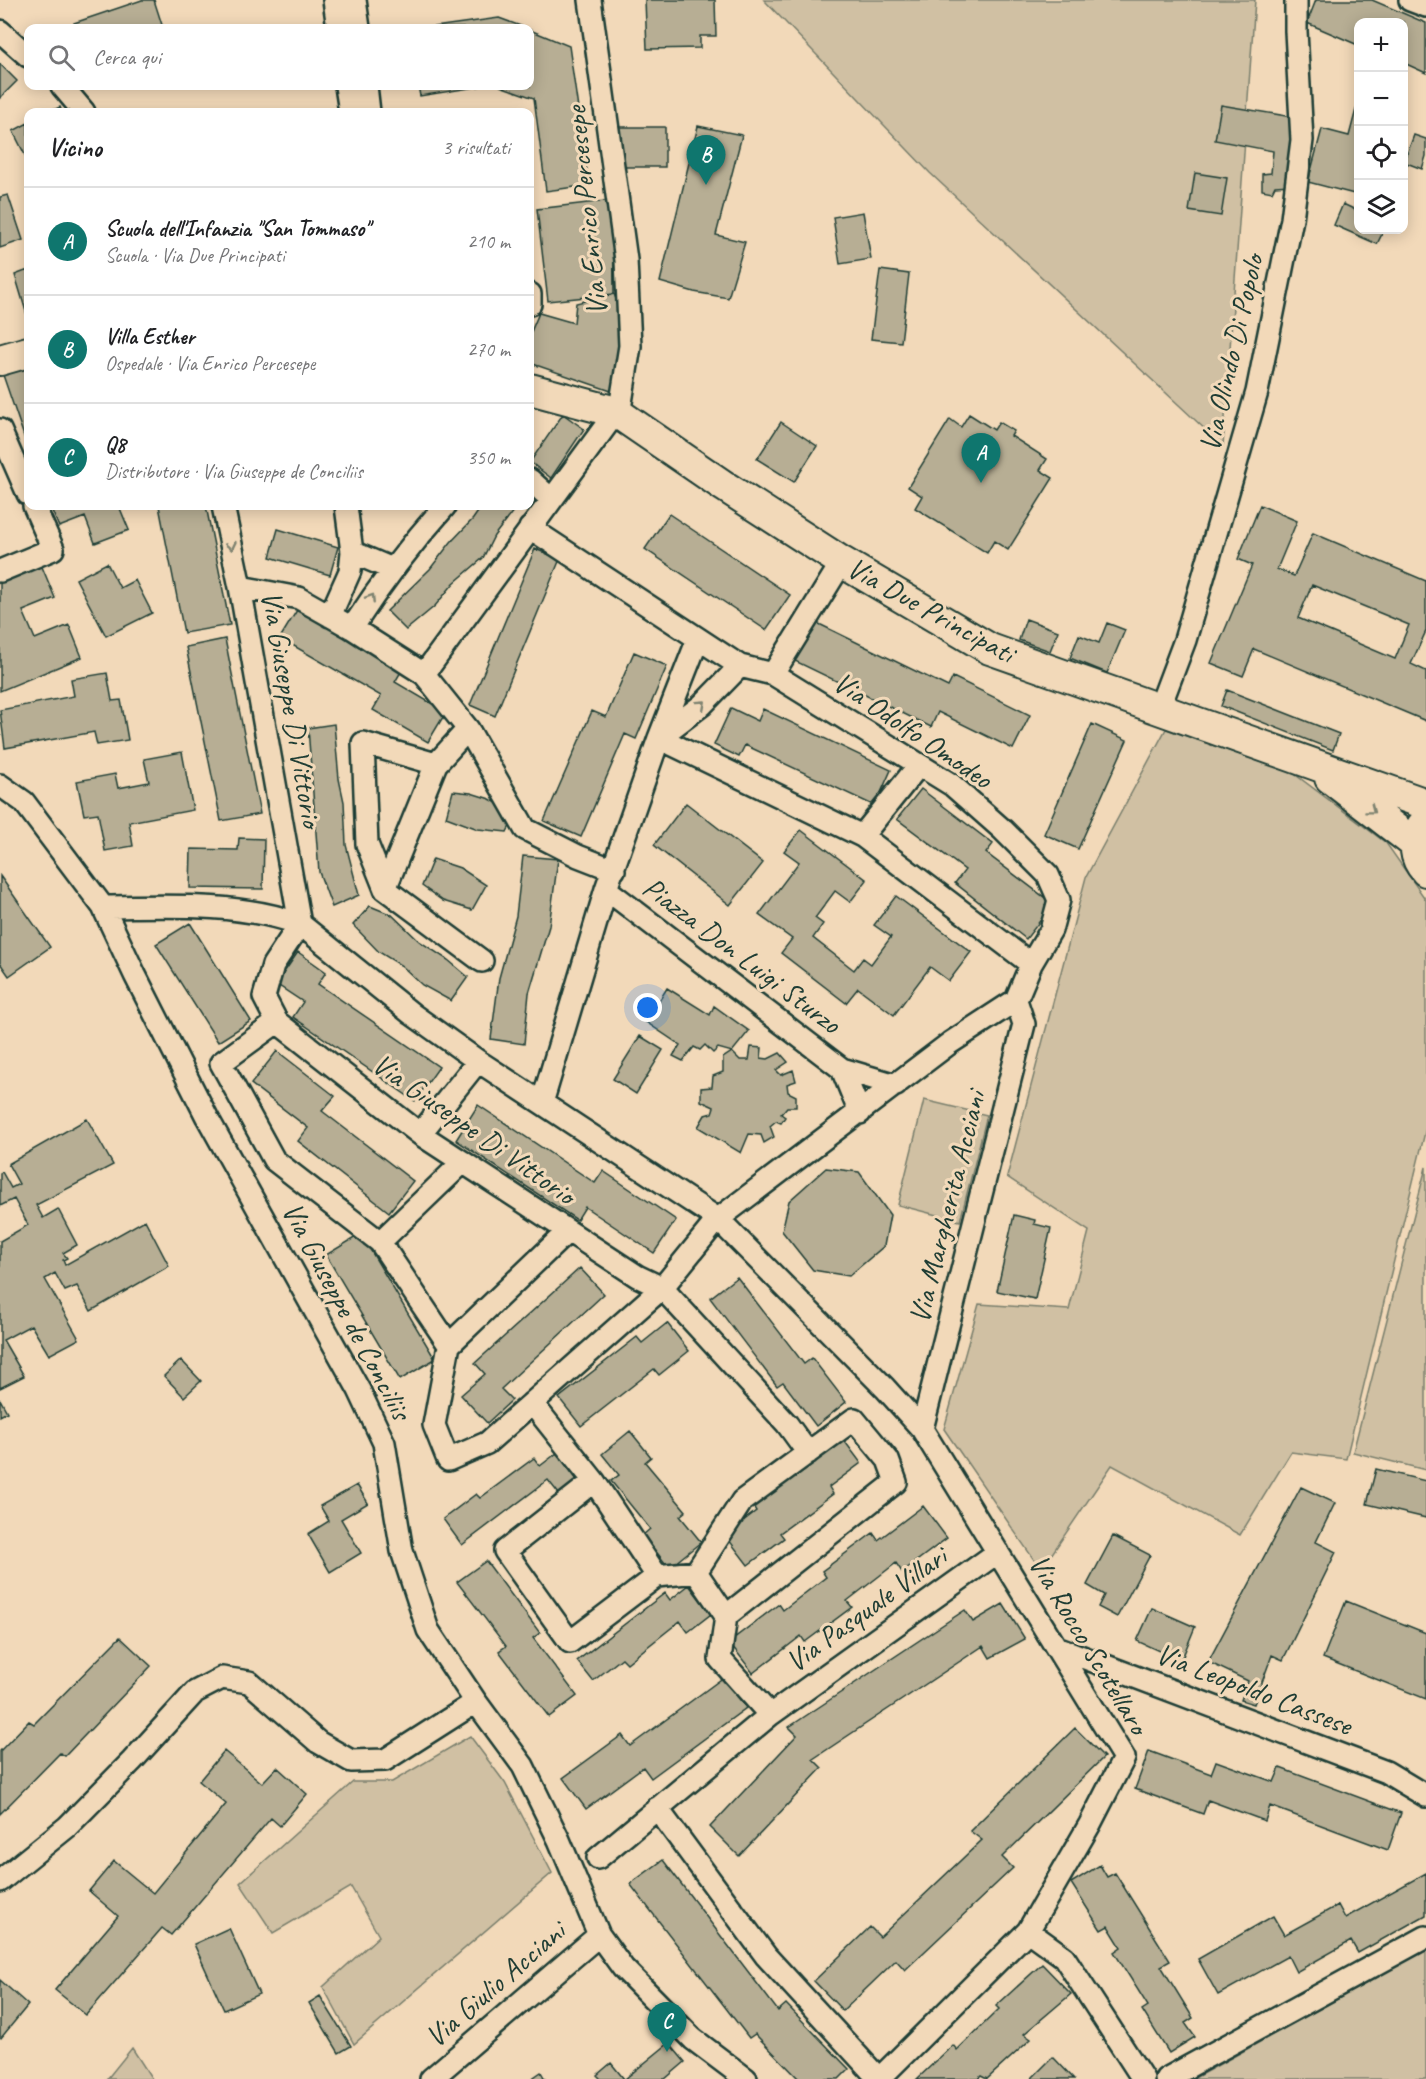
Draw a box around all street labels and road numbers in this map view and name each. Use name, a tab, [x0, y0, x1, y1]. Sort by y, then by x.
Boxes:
street label: Via Enrico Percesepe	[556, 102, 616, 318]
street label: Via Olindo Di Popolo	[1190, 248, 1273, 455]
street label: Via Due Principati	[841, 548, 1024, 673]
street label: Via Giuseppe Di Vittorio	[253, 588, 332, 834]
street label: Via Odolfo Omodeo	[826, 663, 1001, 798]
street label: Piazza Don Luigi Sturzo	[635, 868, 850, 1043]
street label: Via Giuseppe Di Vittorio	[365, 1045, 586, 1215]
street label: Via Margherita Acciani	[900, 1084, 995, 1327]
street label: Via Giuseppe de Conciliis	[274, 1196, 422, 1429]
street label: Via Pasquale Villari	[778, 1536, 957, 1680]
street label: Via Rocco Scotellaro	[1020, 1547, 1159, 1744]
street label: Via Leopoldo Cassese	[1151, 1634, 1359, 1745]
street label: Via Giulio Acciani	[417, 1910, 576, 2055]

